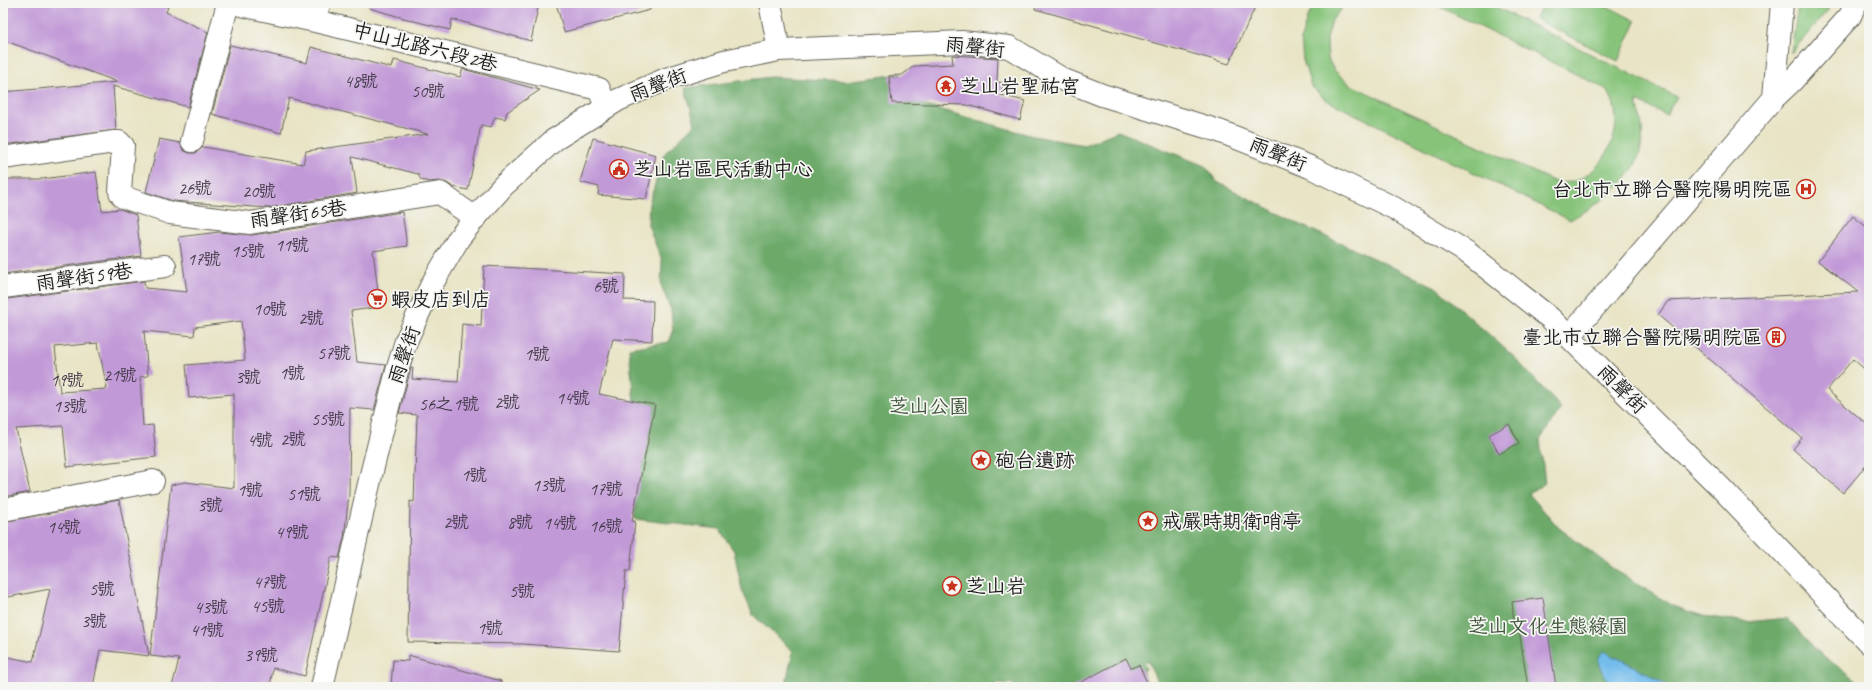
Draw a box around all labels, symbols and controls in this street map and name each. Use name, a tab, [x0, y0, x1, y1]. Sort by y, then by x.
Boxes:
street label: 中山北路六段2巷	[350, 17, 501, 77]
street label: 雨聲街	[944, 31, 1006, 63]
street label: 雨聲街	[626, 63, 690, 107]
house number: 48號	[344, 70, 378, 92]
place label: 芝山岩聖祐宮	[960, 74, 1080, 99]
temple icon: 芝山岩聖祐宮	[935, 75, 957, 97]
house number: 50號	[411, 80, 445, 102]
street label: 雨聲街	[1246, 131, 1310, 177]
place label: 芝山岩區民活動中心	[633, 157, 813, 182]
public building icon: 芝山岩區民活動中心	[608, 158, 630, 180]
house number: 26號	[178, 177, 212, 199]
place label: 台北市立聯合醫院陽明院區	[1552, 177, 1792, 202]
hospital icon: 台北市立聯合醫院陽明院區	[1795, 178, 1817, 200]
house number: 20號	[242, 180, 276, 202]
street label: 雨聲街65巷	[248, 195, 349, 233]
house number: 11號	[275, 234, 309, 256]
house number: 15號	[231, 240, 265, 262]
house number: 17號	[187, 248, 221, 270]
street label: 雨聲街59巷	[34, 258, 135, 296]
house number: 6號	[593, 275, 619, 297]
place label: 蝦皮店到店	[391, 287, 491, 312]
supermarket icon: 蝦皮店到店	[366, 288, 388, 310]
house number: 10號	[253, 298, 287, 320]
house number: 2號	[298, 307, 324, 329]
street label: 雨聲街	[382, 323, 426, 387]
place label: 臺北市立聯合醫院陽明院區	[1522, 325, 1762, 350]
building icon: 臺北市立聯合醫院陽明院區	[1765, 326, 1787, 348]
house number: 57號	[317, 342, 351, 364]
house number: 1號	[524, 343, 550, 365]
street label: 雨聲街	[1592, 359, 1652, 419]
house number: 1號	[279, 362, 305, 384]
house number: 21號	[103, 364, 137, 386]
house number: 3號	[235, 366, 261, 388]
house number: 19號	[50, 369, 84, 391]
house number: 14號	[556, 387, 590, 409]
house number: 2號	[494, 391, 520, 413]
house number: 56之1號	[419, 393, 479, 415]
park label: 芝山公園	[889, 394, 969, 419]
house number: 13號	[53, 395, 87, 417]
house number: 55號	[311, 408, 345, 430]
house number: 2號	[280, 428, 306, 450]
house number: 4號	[247, 429, 273, 451]
place label: 砲台遺跡	[995, 448, 1075, 473]
place icon: 砲台遺跡	[970, 449, 992, 471]
house number: 1號	[461, 464, 487, 486]
house number: 13號	[532, 474, 566, 496]
house number: 17號	[589, 478, 623, 500]
house number: 1號	[237, 479, 263, 501]
house number: 51號	[287, 483, 321, 505]
house number: 3號	[197, 494, 223, 516]
place label: 戒嚴時期衛哨亭	[1162, 509, 1302, 534]
place icon: 戒嚴時期衛哨亭	[1137, 510, 1159, 532]
house number: 2號	[443, 511, 469, 533]
house number: 8號	[507, 511, 533, 533]
house number: 14號	[543, 512, 577, 534]
house number: 16號	[589, 515, 623, 537]
house number: 14號	[47, 516, 81, 538]
house number: 49號	[275, 521, 309, 543]
house number: 47號	[253, 571, 287, 593]
place label: 芝山岩	[966, 574, 1026, 599]
place icon: 芝山岩	[941, 575, 963, 597]
house number: 5號	[89, 578, 115, 600]
house number: 5號	[509, 580, 535, 602]
house number: 45號	[251, 595, 285, 617]
house number: 43號	[194, 596, 228, 618]
house number: 3號	[81, 610, 107, 632]
park label: 芝山文化生態綠園	[1468, 614, 1628, 639]
house number: 1號	[477, 617, 503, 639]
house number: 41號	[190, 619, 224, 641]
house number: 39號	[244, 644, 278, 666]

